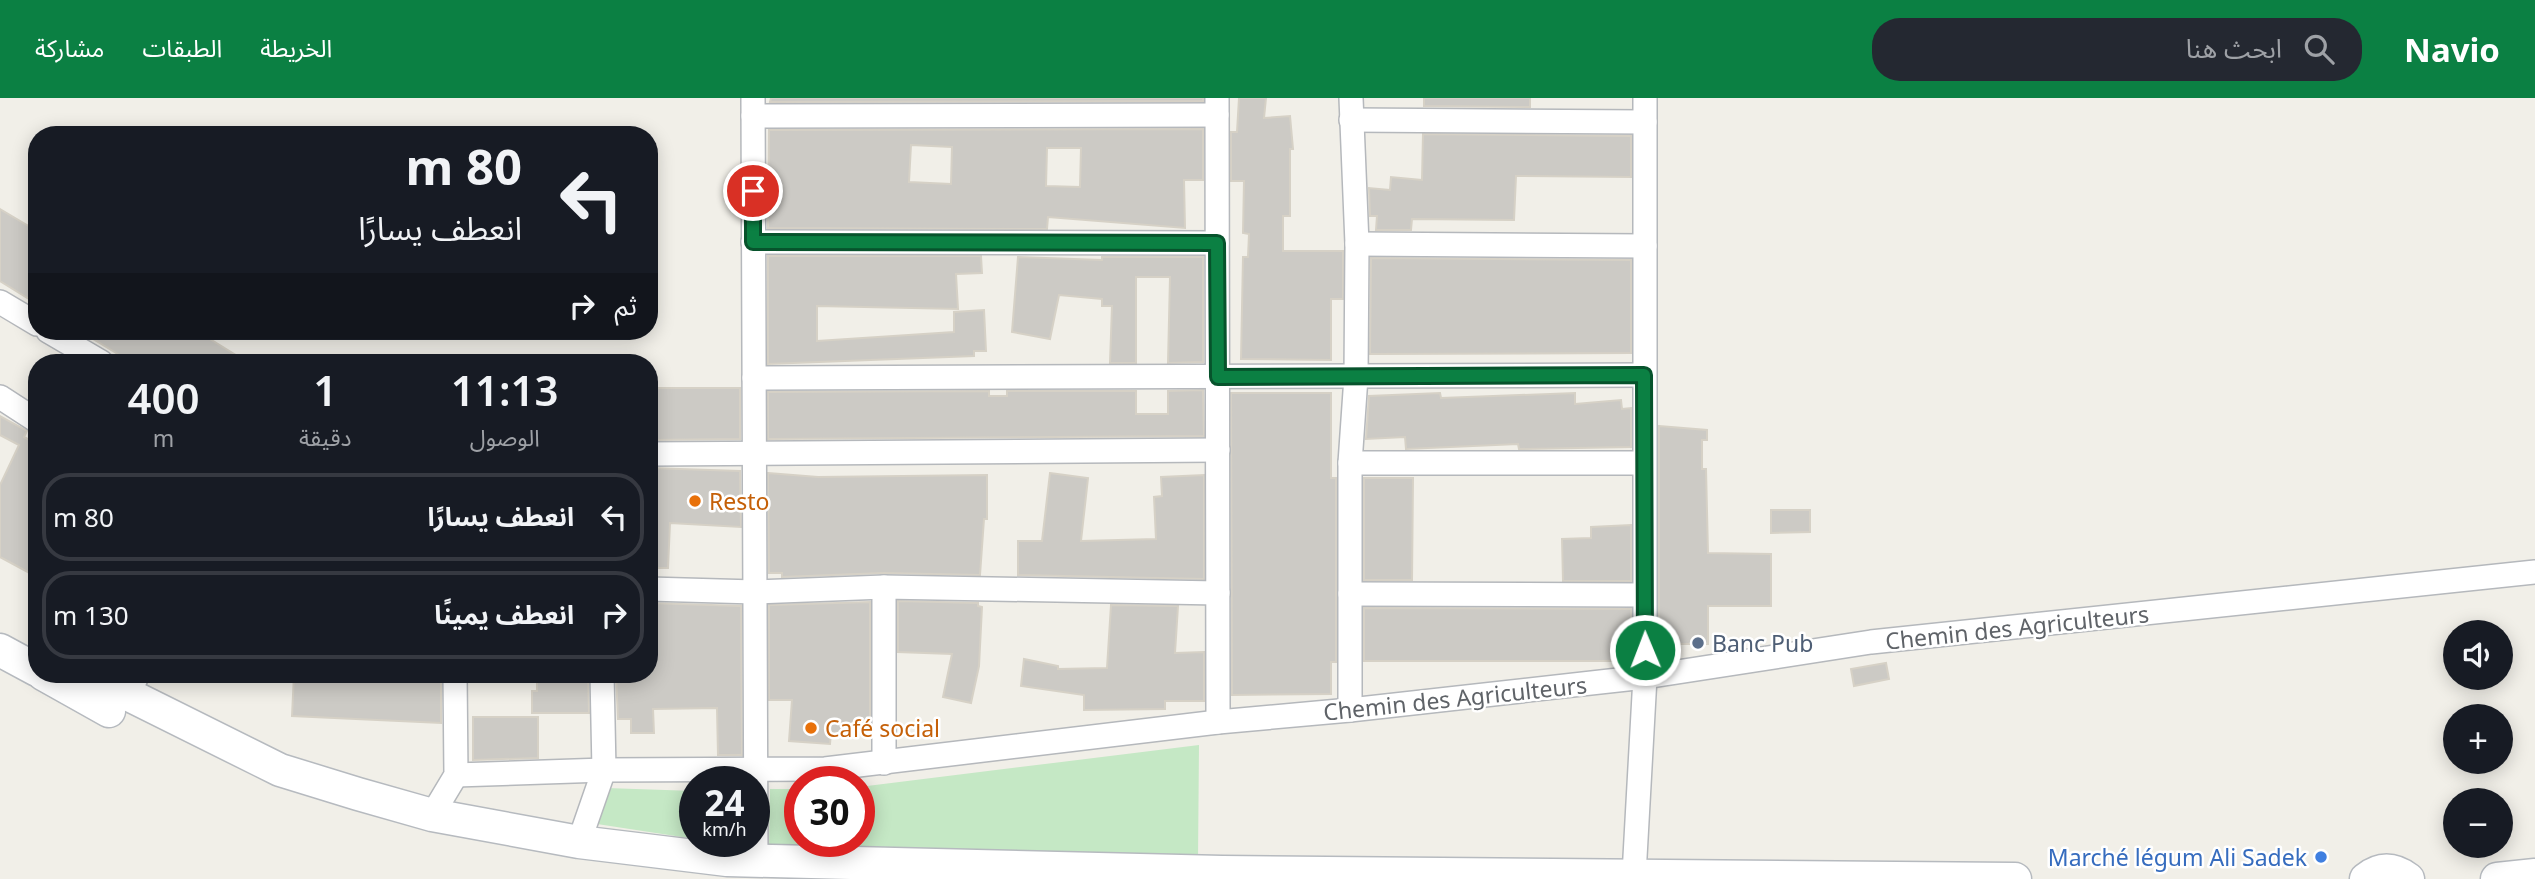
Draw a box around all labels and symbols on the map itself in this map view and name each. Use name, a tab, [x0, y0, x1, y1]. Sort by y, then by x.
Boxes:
pin	[723, 161, 783, 221]
place label: Resto	[709, 485, 770, 517]
marker: Resto	[687, 493, 703, 509]
street label: Chemin des Agriculteurs	[1884, 597, 2150, 657]
position arrow	[1608, 613, 1682, 687]
place label: Banc Pub	[1712, 627, 1813, 659]
marker: Banc Pub	[1690, 635, 1706, 651]
street label: Chemin des Agriculteurs	[1322, 668, 1588, 728]
place label: Café social	[825, 712, 940, 744]
marker: Café social	[803, 720, 819, 736]
speed limit sign: 30	[784, 766, 875, 857]
place label: Marché légum Ali Sadek	[2048, 841, 2308, 873]
marker: Marché légum Ali Sadek	[2313, 849, 2329, 865]

